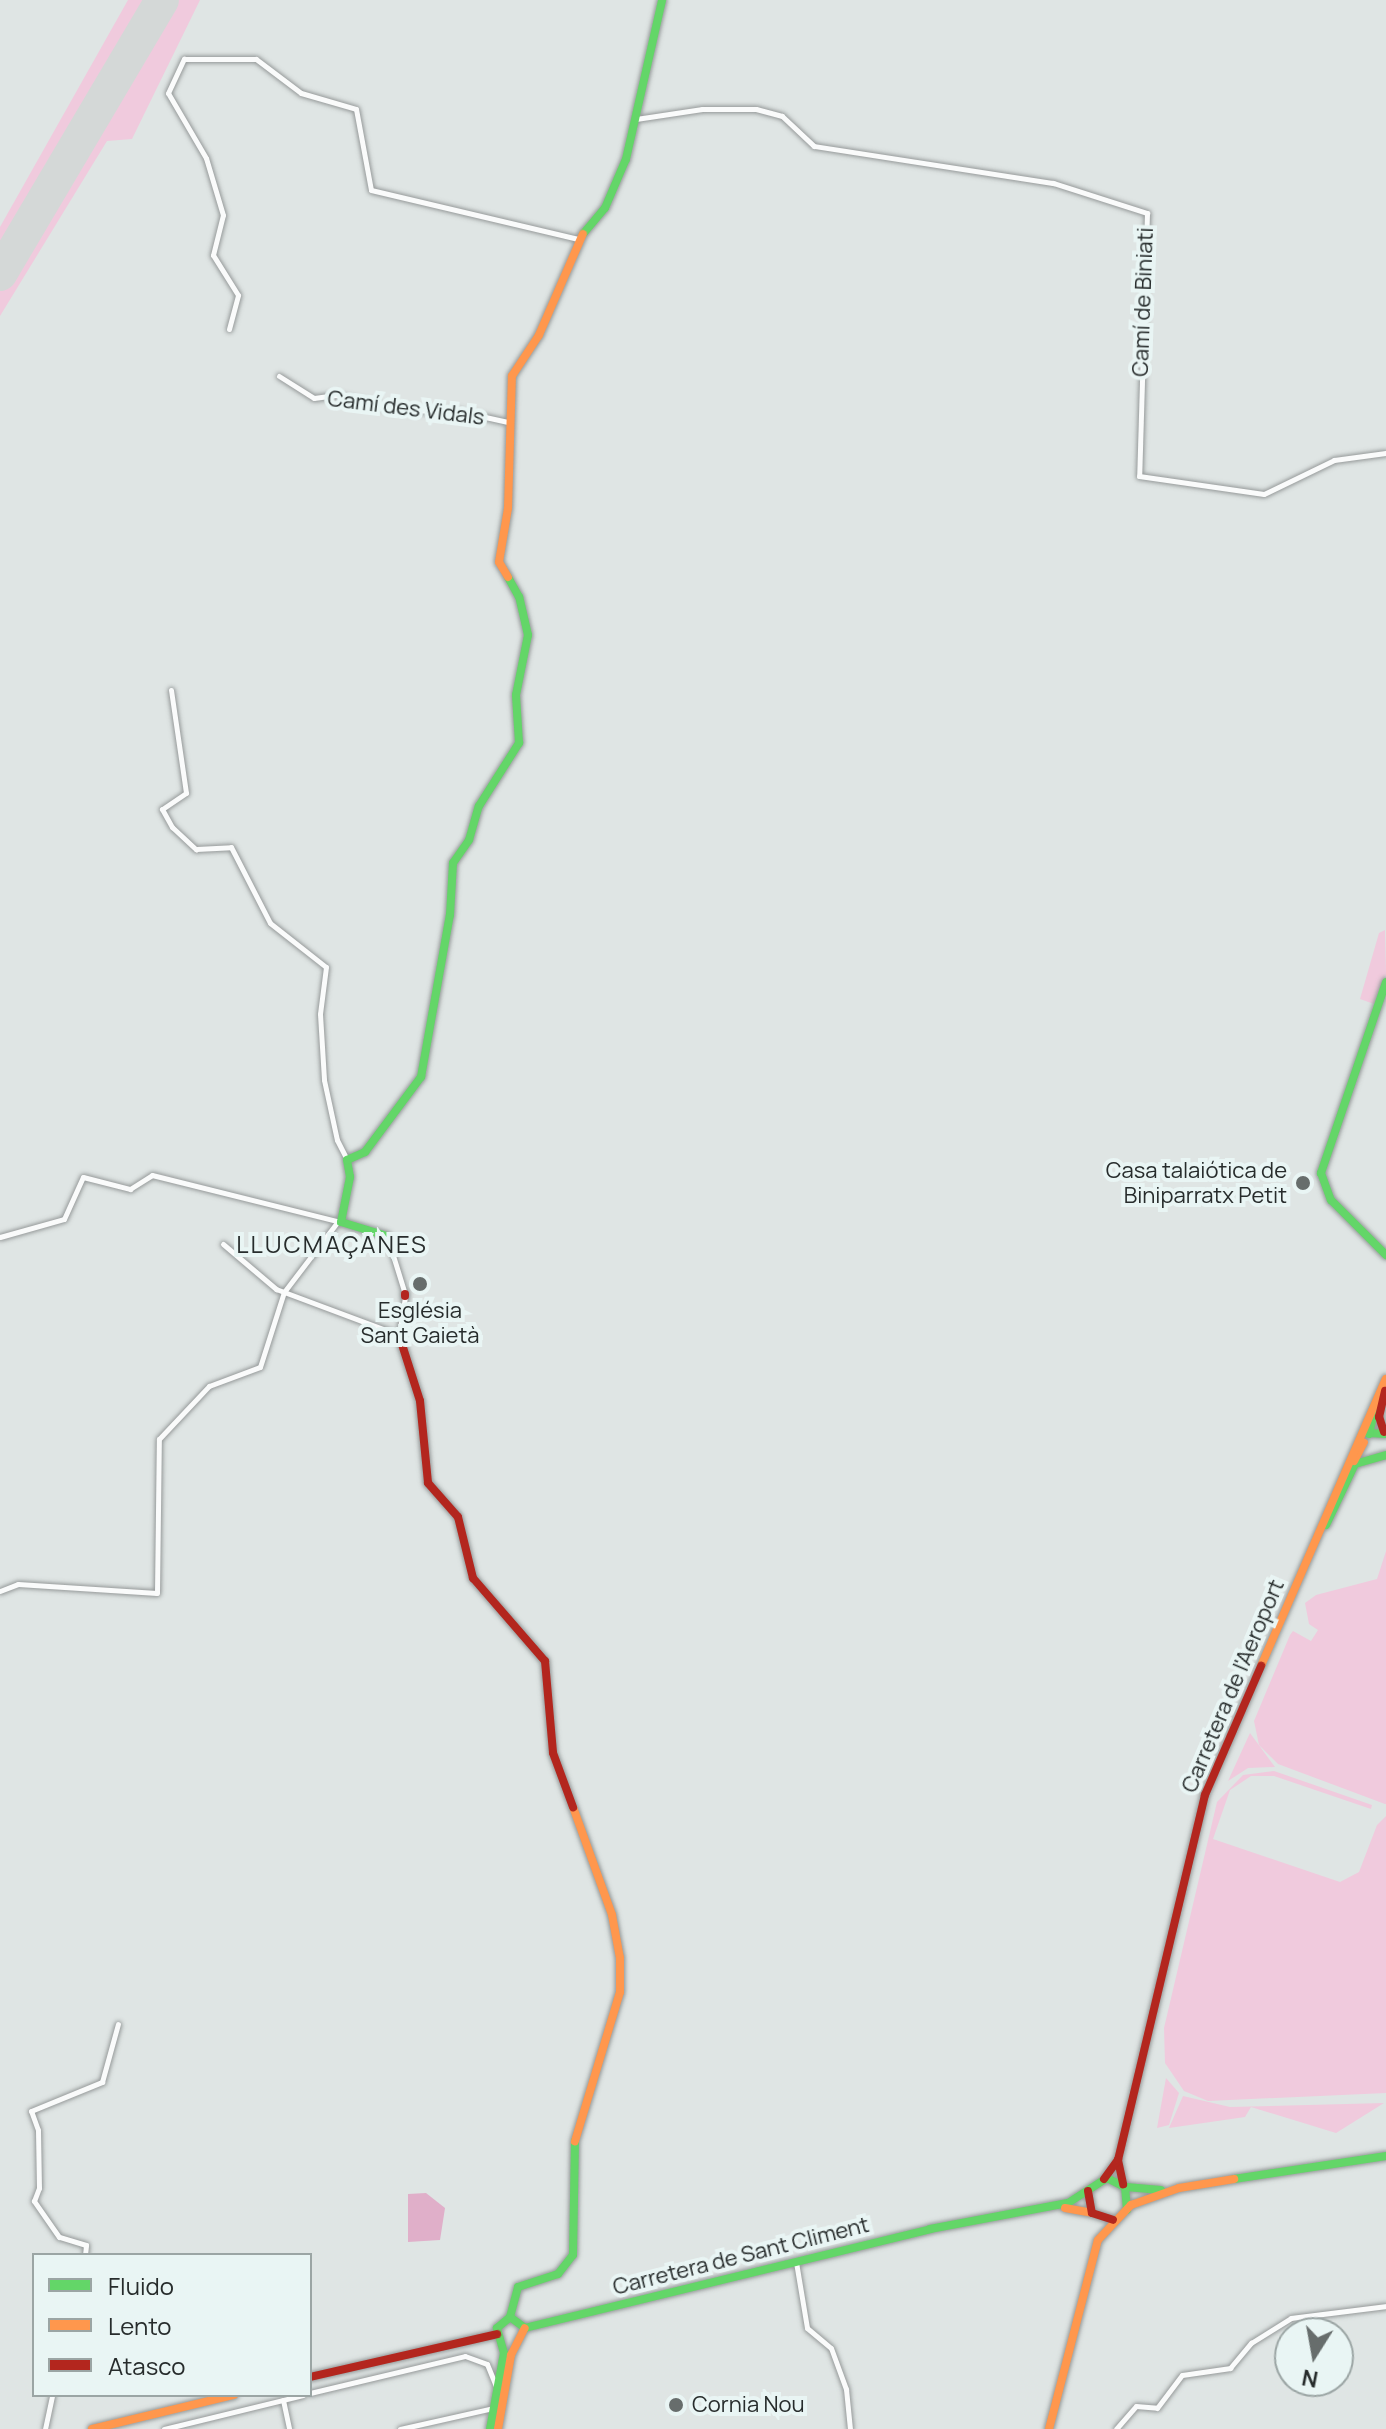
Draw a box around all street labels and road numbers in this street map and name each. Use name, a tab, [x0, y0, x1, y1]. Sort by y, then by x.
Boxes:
street label: Camí de Biniati	[1127, 227, 1159, 377]
street label: Camí des Vidals	[326, 385, 486, 431]
street label: Carretera de l'Aeroport	[1176, 1575, 1290, 1797]
street label: Carretera de Sant Climent	[610, 2211, 872, 2301]

